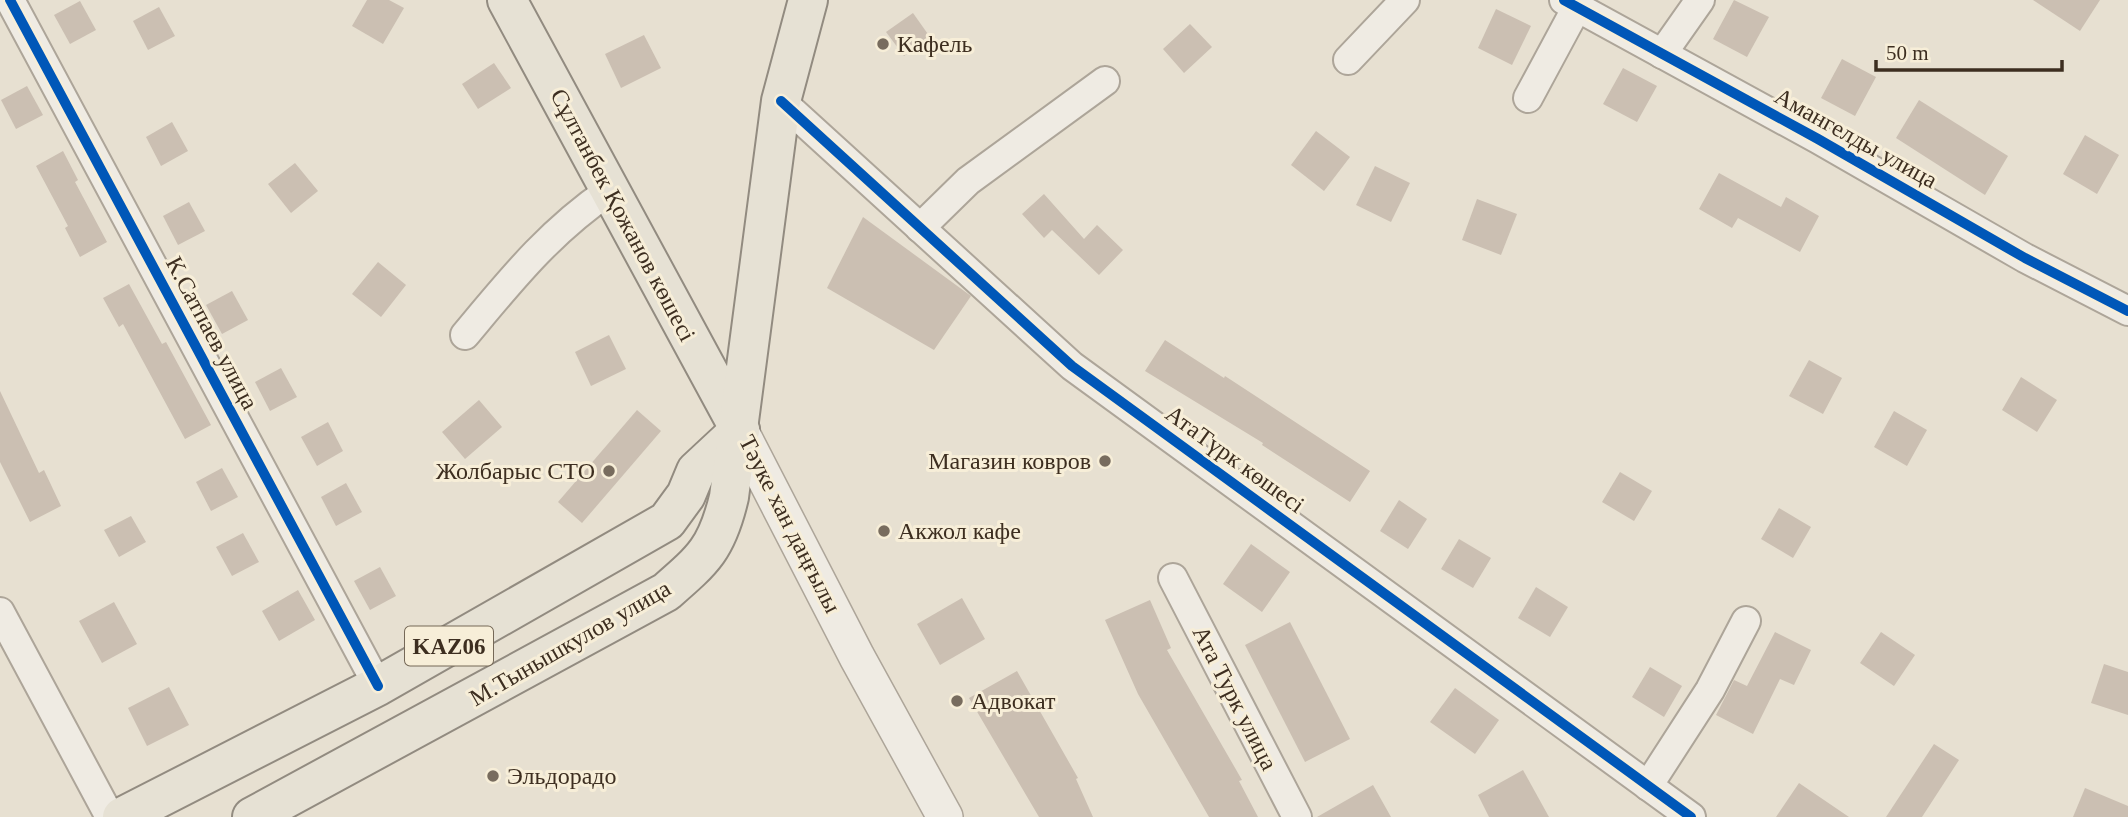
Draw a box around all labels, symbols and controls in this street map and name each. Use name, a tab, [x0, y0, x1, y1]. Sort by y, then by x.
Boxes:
scale bar	[1876, 28, 2062, 72]
place label: Кафель	[897, 31, 973, 57]
marker: Кафель	[875, 36, 891, 52]
text: 50 m	[1886, 41, 1929, 65]
street label: Амангелды улица	[1770, 83, 1942, 194]
street label: Сұлтанбек Қожанов көшесі	[545, 84, 701, 346]
street label: К.Сатпаев улица	[161, 252, 263, 414]
street label: АтаТүрк көшесі	[1161, 400, 1309, 518]
street label: Тәуке хан даңғылы	[734, 431, 846, 617]
place label: Магазин ковров	[928, 448, 1091, 474]
marker: Магазин ковров	[1097, 453, 1113, 469]
place label: Жолбарыс СТО	[436, 458, 595, 484]
marker: Жолбарыс СТО	[601, 463, 617, 479]
place label: Акжол кафе	[898, 518, 1021, 544]
marker: Акжол кафе	[876, 523, 892, 539]
street label: М.Тынышкулов улица	[465, 575, 675, 711]
street label: Ата Турк улица	[1188, 622, 1283, 775]
road number: KАZ06	[405, 626, 493, 666]
place label: Адвокат	[971, 688, 1056, 714]
marker: Адвокат	[949, 693, 965, 709]
place label: Эльдорадо	[507, 763, 617, 789]
marker: Эльдорадо	[485, 768, 501, 784]

